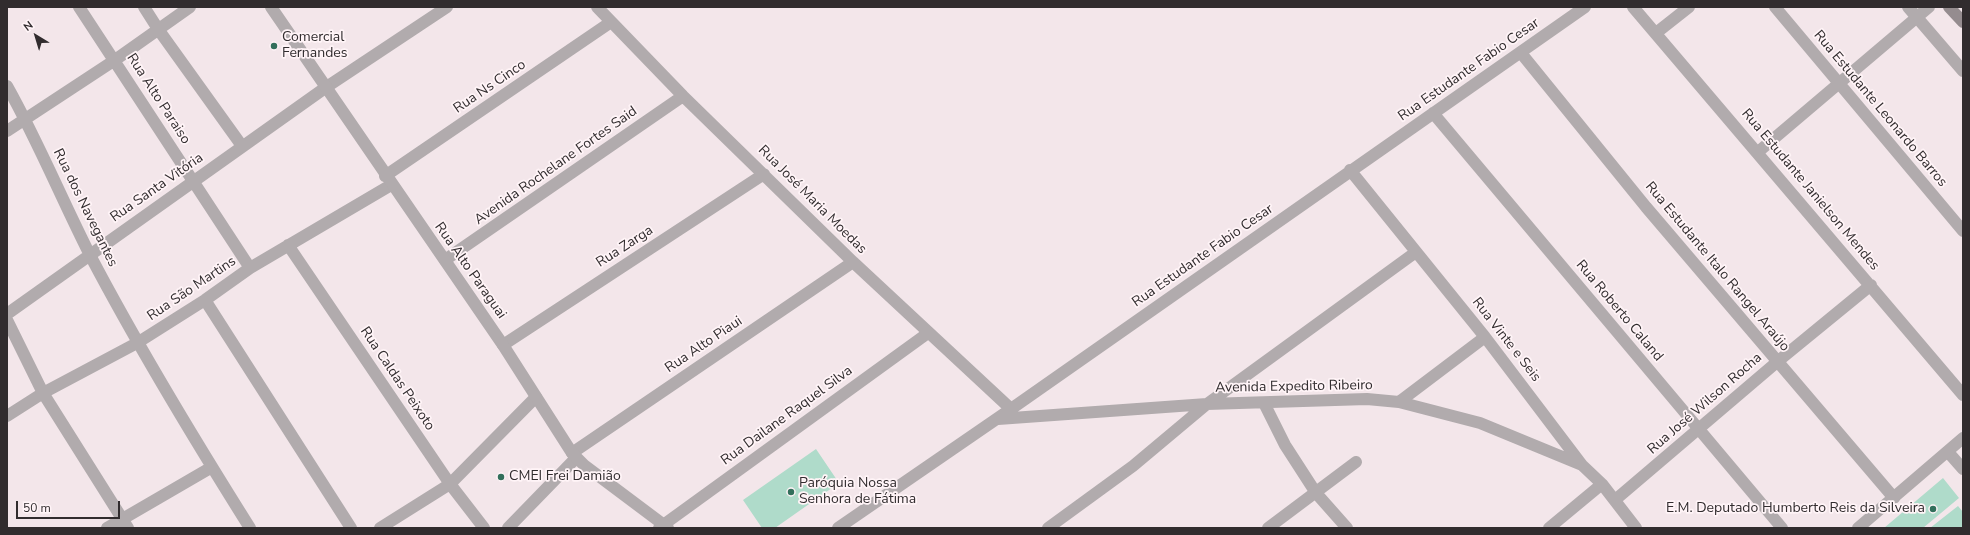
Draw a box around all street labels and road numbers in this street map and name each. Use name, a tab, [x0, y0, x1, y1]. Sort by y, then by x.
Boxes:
street label: Rua Estudante Fabio Cesar	[1395, 15, 1543, 125]
street label: Rua Estudante Leonardo Barros	[1810, 27, 1950, 191]
street label: Rua Alto Paraiso	[122, 50, 194, 148]
street label: Rua Ns Cinco	[451, 57, 529, 117]
street label: Avenida Rochelane Fortes Said	[471, 103, 641, 229]
street label: Rua Estudante Janielson Mendes	[1737, 106, 1883, 274]
street label: Rua José Maria Moedas	[754, 142, 870, 258]
street label: Rua dos Navegantes	[49, 146, 121, 270]
street label: Rua Santa Vitória	[107, 150, 207, 226]
street label: Rua Estudante Italo Rangel Araújo	[1641, 179, 1793, 355]
street label: Rua Estudante Fabio Cesar	[1129, 201, 1277, 311]
street label: Rua Alto Paraguai	[431, 220, 509, 322]
street label: Rua Zarga	[593, 222, 657, 272]
street label: Rua São Martins	[145, 253, 239, 325]
street label: Rua Roberto Caland	[1572, 257, 1666, 365]
street label: Rua Vinte e Seis	[1468, 295, 1544, 385]
street label: Rua Alto Piaui	[662, 313, 746, 377]
street label: Rua Caldas Peixoto	[356, 324, 438, 434]
street label: Rua José Wilson Rocha	[1644, 350, 1766, 458]
street label: Rua Dailane Raquel Silva	[718, 363, 856, 469]
street label: Avenida Expedito Ribeiro	[1215, 377, 1373, 397]

